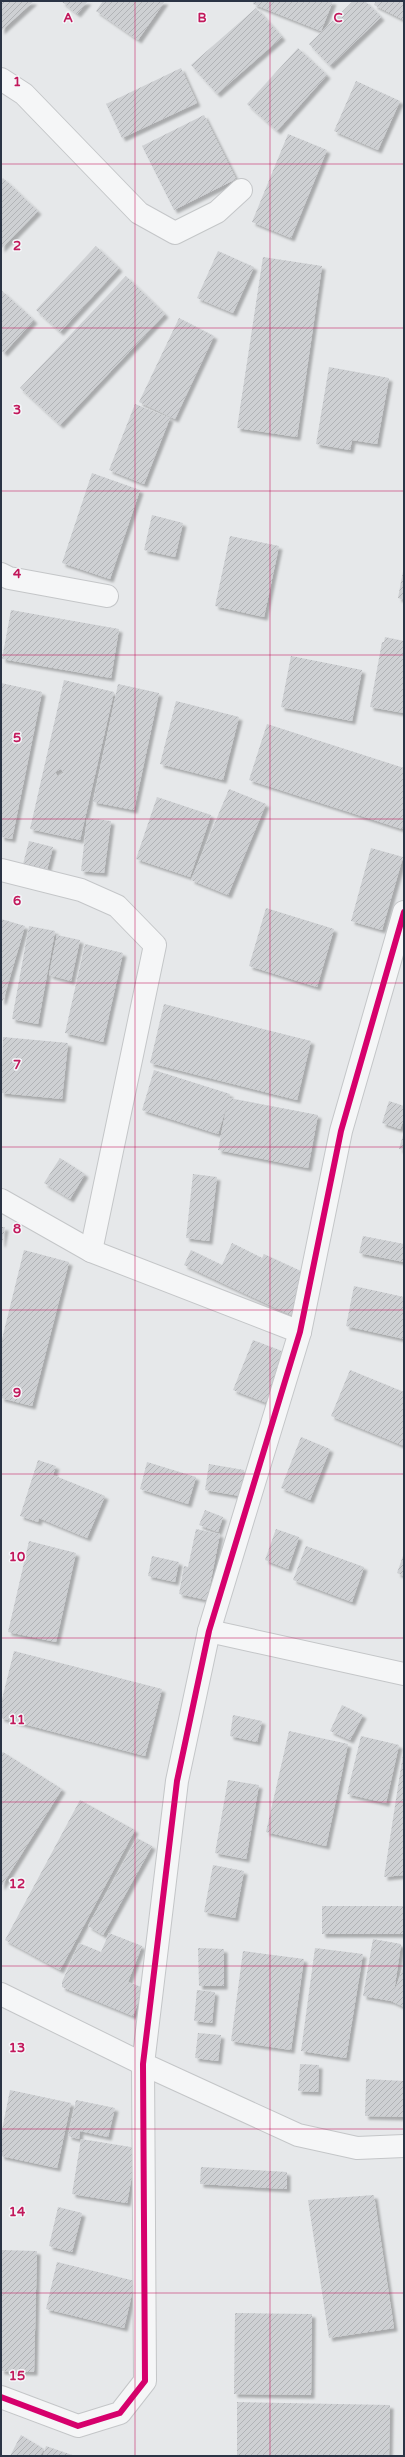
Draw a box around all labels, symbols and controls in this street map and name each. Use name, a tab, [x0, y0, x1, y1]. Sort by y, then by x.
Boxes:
text: A	[63, 10, 73, 26]
text: B	[197, 10, 207, 26]
text: C	[333, 10, 343, 26]
text: 1	[13, 74, 21, 90]
text: 2	[13, 238, 21, 254]
text: 3	[13, 402, 21, 418]
text: 4	[13, 566, 22, 582]
text: 5	[13, 730, 21, 746]
text: 6	[13, 893, 21, 909]
text: 7	[13, 1057, 21, 1073]
text: 8	[13, 1221, 21, 1237]
text: 9	[13, 1385, 21, 1401]
text: 10	[9, 1549, 25, 1565]
text: 11	[9, 1712, 25, 1728]
text: 12	[9, 1876, 25, 1892]
text: 13	[9, 2040, 25, 2056]
text: 14	[9, 2204, 26, 2220]
text: 15	[9, 2368, 25, 2384]

